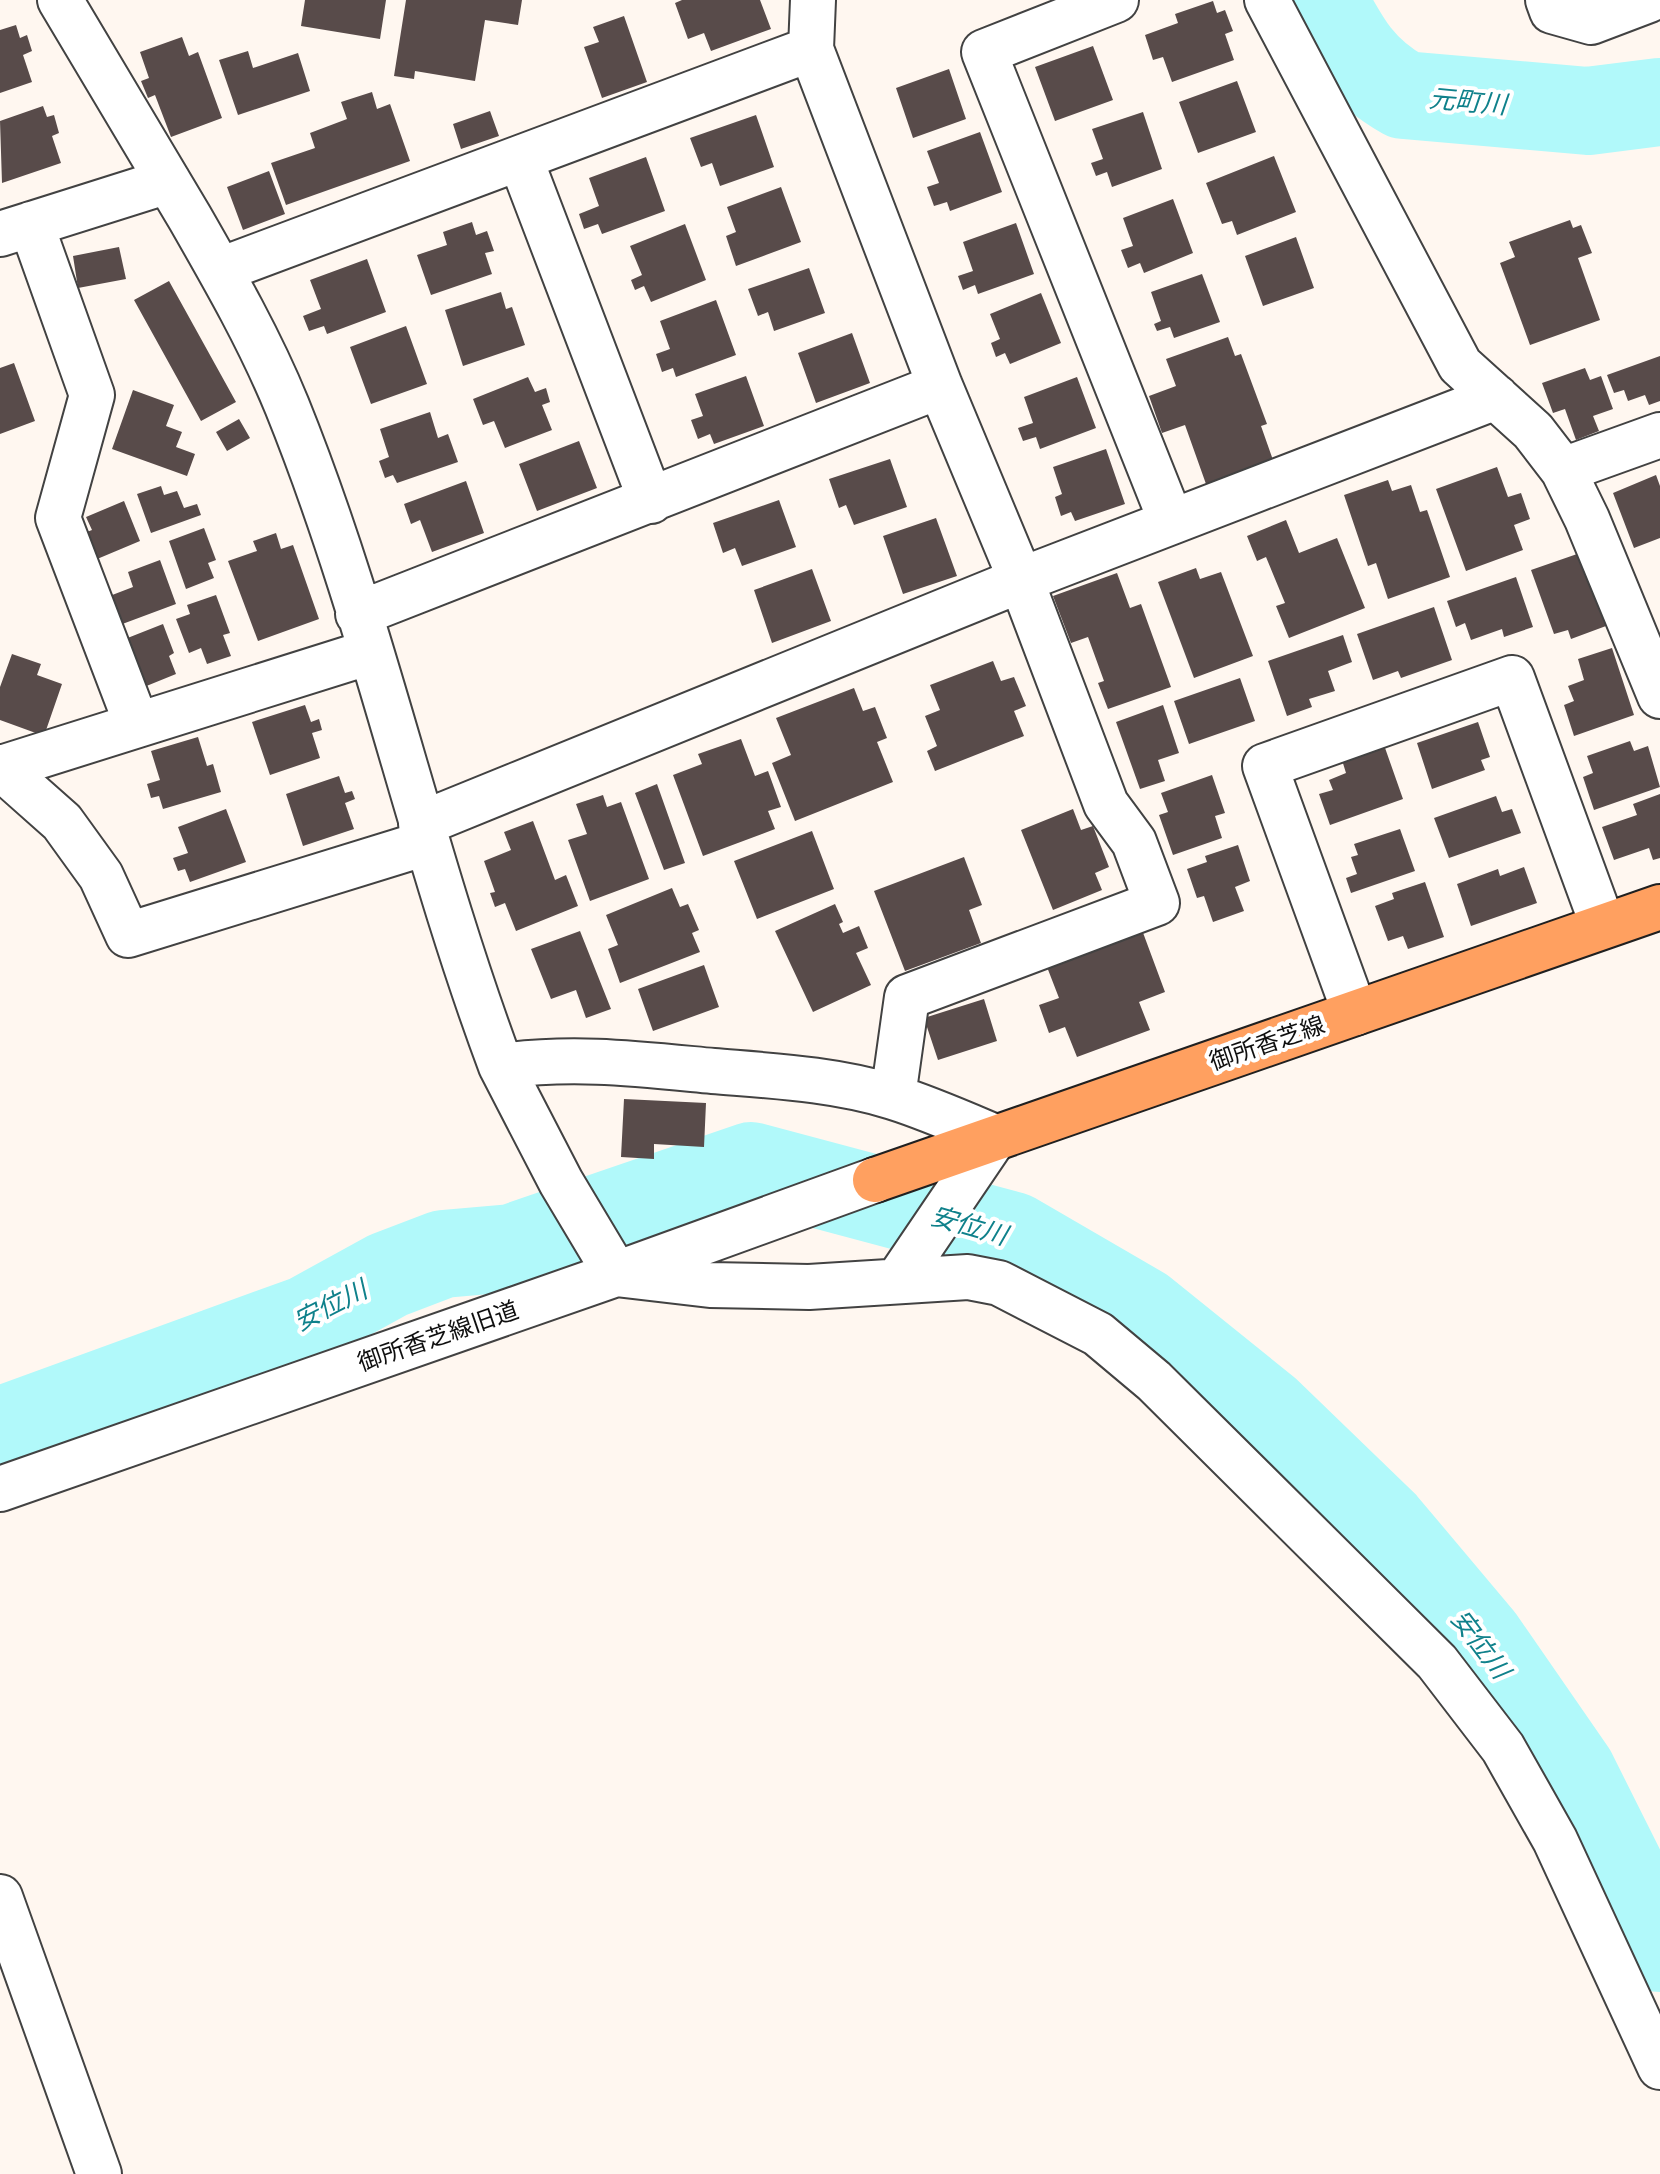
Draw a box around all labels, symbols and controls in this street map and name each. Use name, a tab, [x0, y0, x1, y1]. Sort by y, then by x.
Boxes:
water label: 元町川	[1428, 81, 1511, 121]
street label: 御所香芝線	[1205, 1009, 1329, 1077]
water label: 安位川	[927, 1198, 1014, 1252]
water label: 安位川	[288, 1271, 375, 1337]
street label: 御所香芝線旧道	[354, 1294, 522, 1378]
water label: 安位川	[1444, 1603, 1519, 1687]

